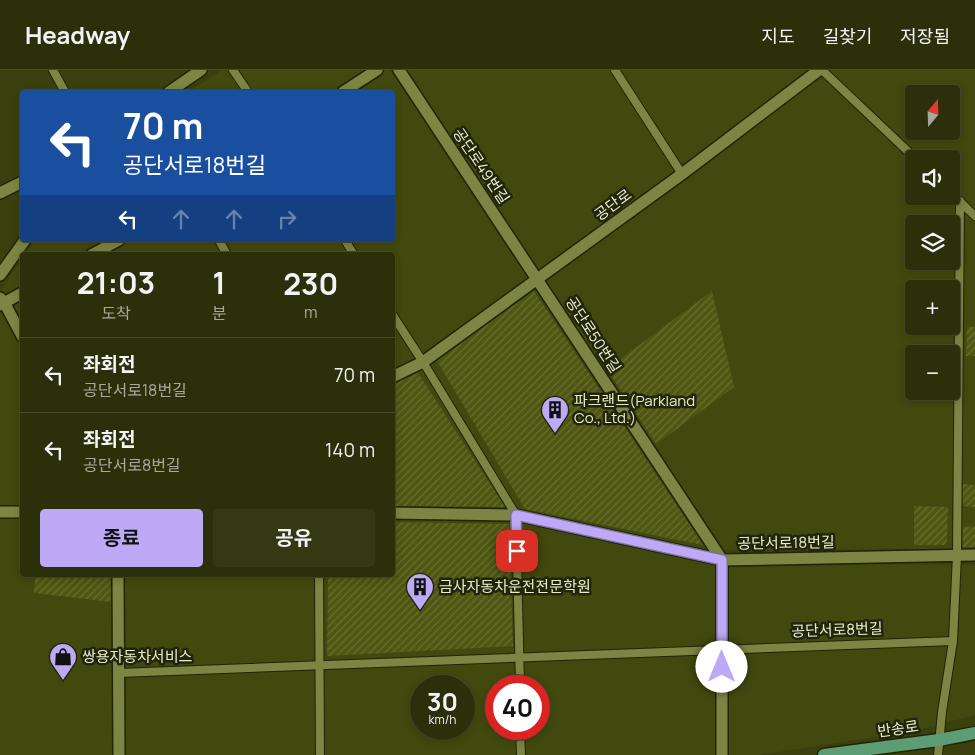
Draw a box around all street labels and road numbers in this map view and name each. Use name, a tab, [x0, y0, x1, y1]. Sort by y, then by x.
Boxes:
street label: 공단로49번길	[448, 124, 514, 208]
street label: 공단로	[590, 184, 636, 225]
street label: 공단로50번길	[561, 293, 626, 377]
street label: 공단서로18번길	[737, 531, 835, 554]
street label: 공단서로8번길	[791, 617, 883, 642]
street label: 반송로	[876, 715, 920, 742]

